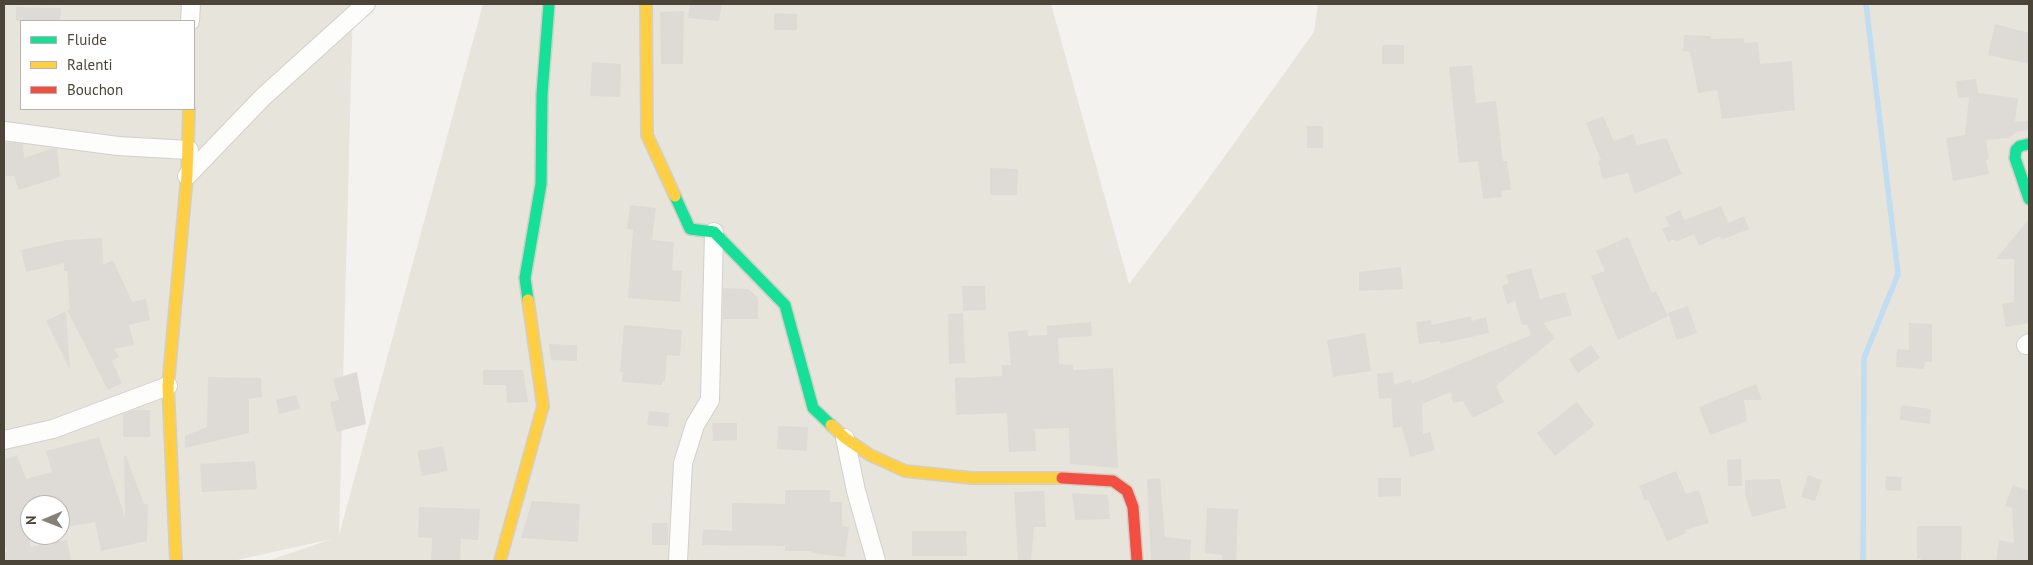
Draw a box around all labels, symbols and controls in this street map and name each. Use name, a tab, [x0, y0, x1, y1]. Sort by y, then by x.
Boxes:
legend	[20, 20, 195, 110]
text: Fluide	[67, 30, 107, 49]
text: Ralenti	[67, 55, 113, 74]
text: Bouchon	[67, 80, 123, 99]
north arrow	[20, 495, 70, 545]
text: N	[22, 515, 40, 525]

